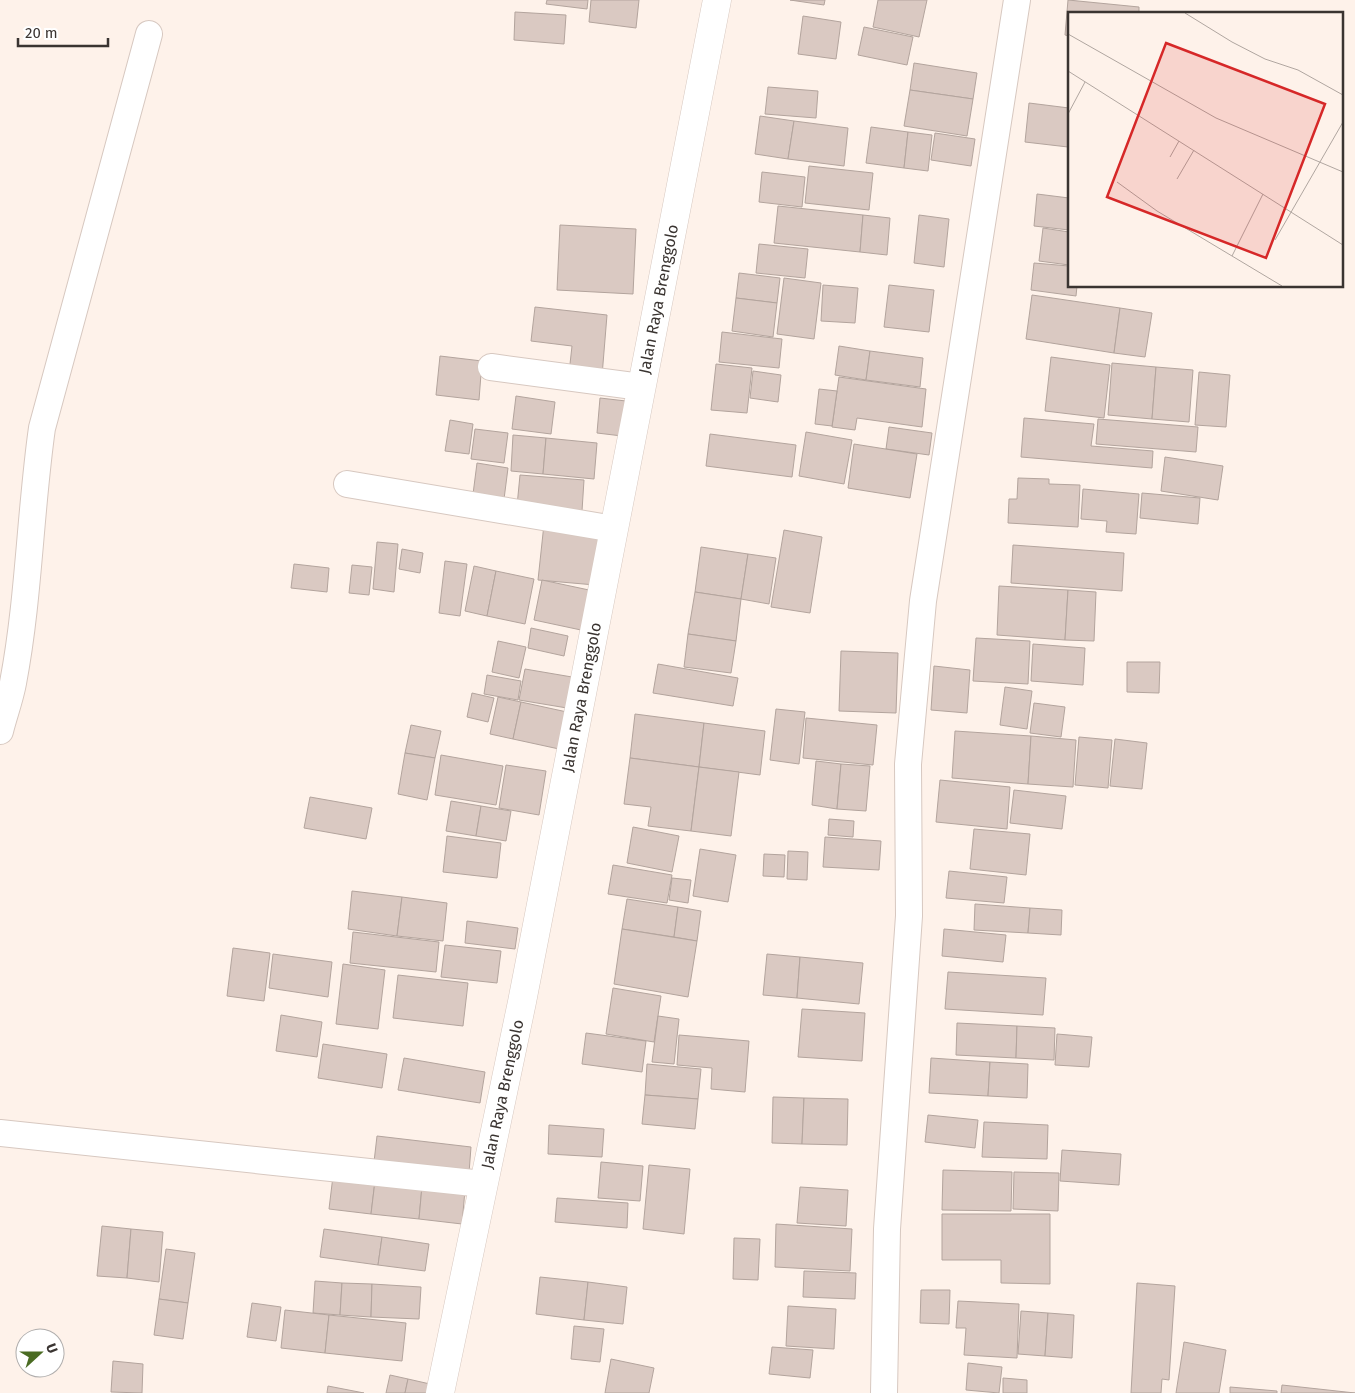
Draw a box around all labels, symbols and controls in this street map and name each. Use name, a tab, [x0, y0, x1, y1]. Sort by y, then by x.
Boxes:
inset map	[1068, 12, 1342, 288]
scale bar	[18, 15, 108, 47]
text: 20 m	[25, 24, 58, 42]
street label: Jalan Raya Brenggolo	[635, 223, 682, 376]
street label: Jalan Raya Brenggolo	[558, 621, 605, 774]
street label: Jalan Raya Brenggolo	[477, 1018, 528, 1170]
north arrow	[15, 1328, 65, 1378]
text: U	[42, 1341, 61, 1356]

